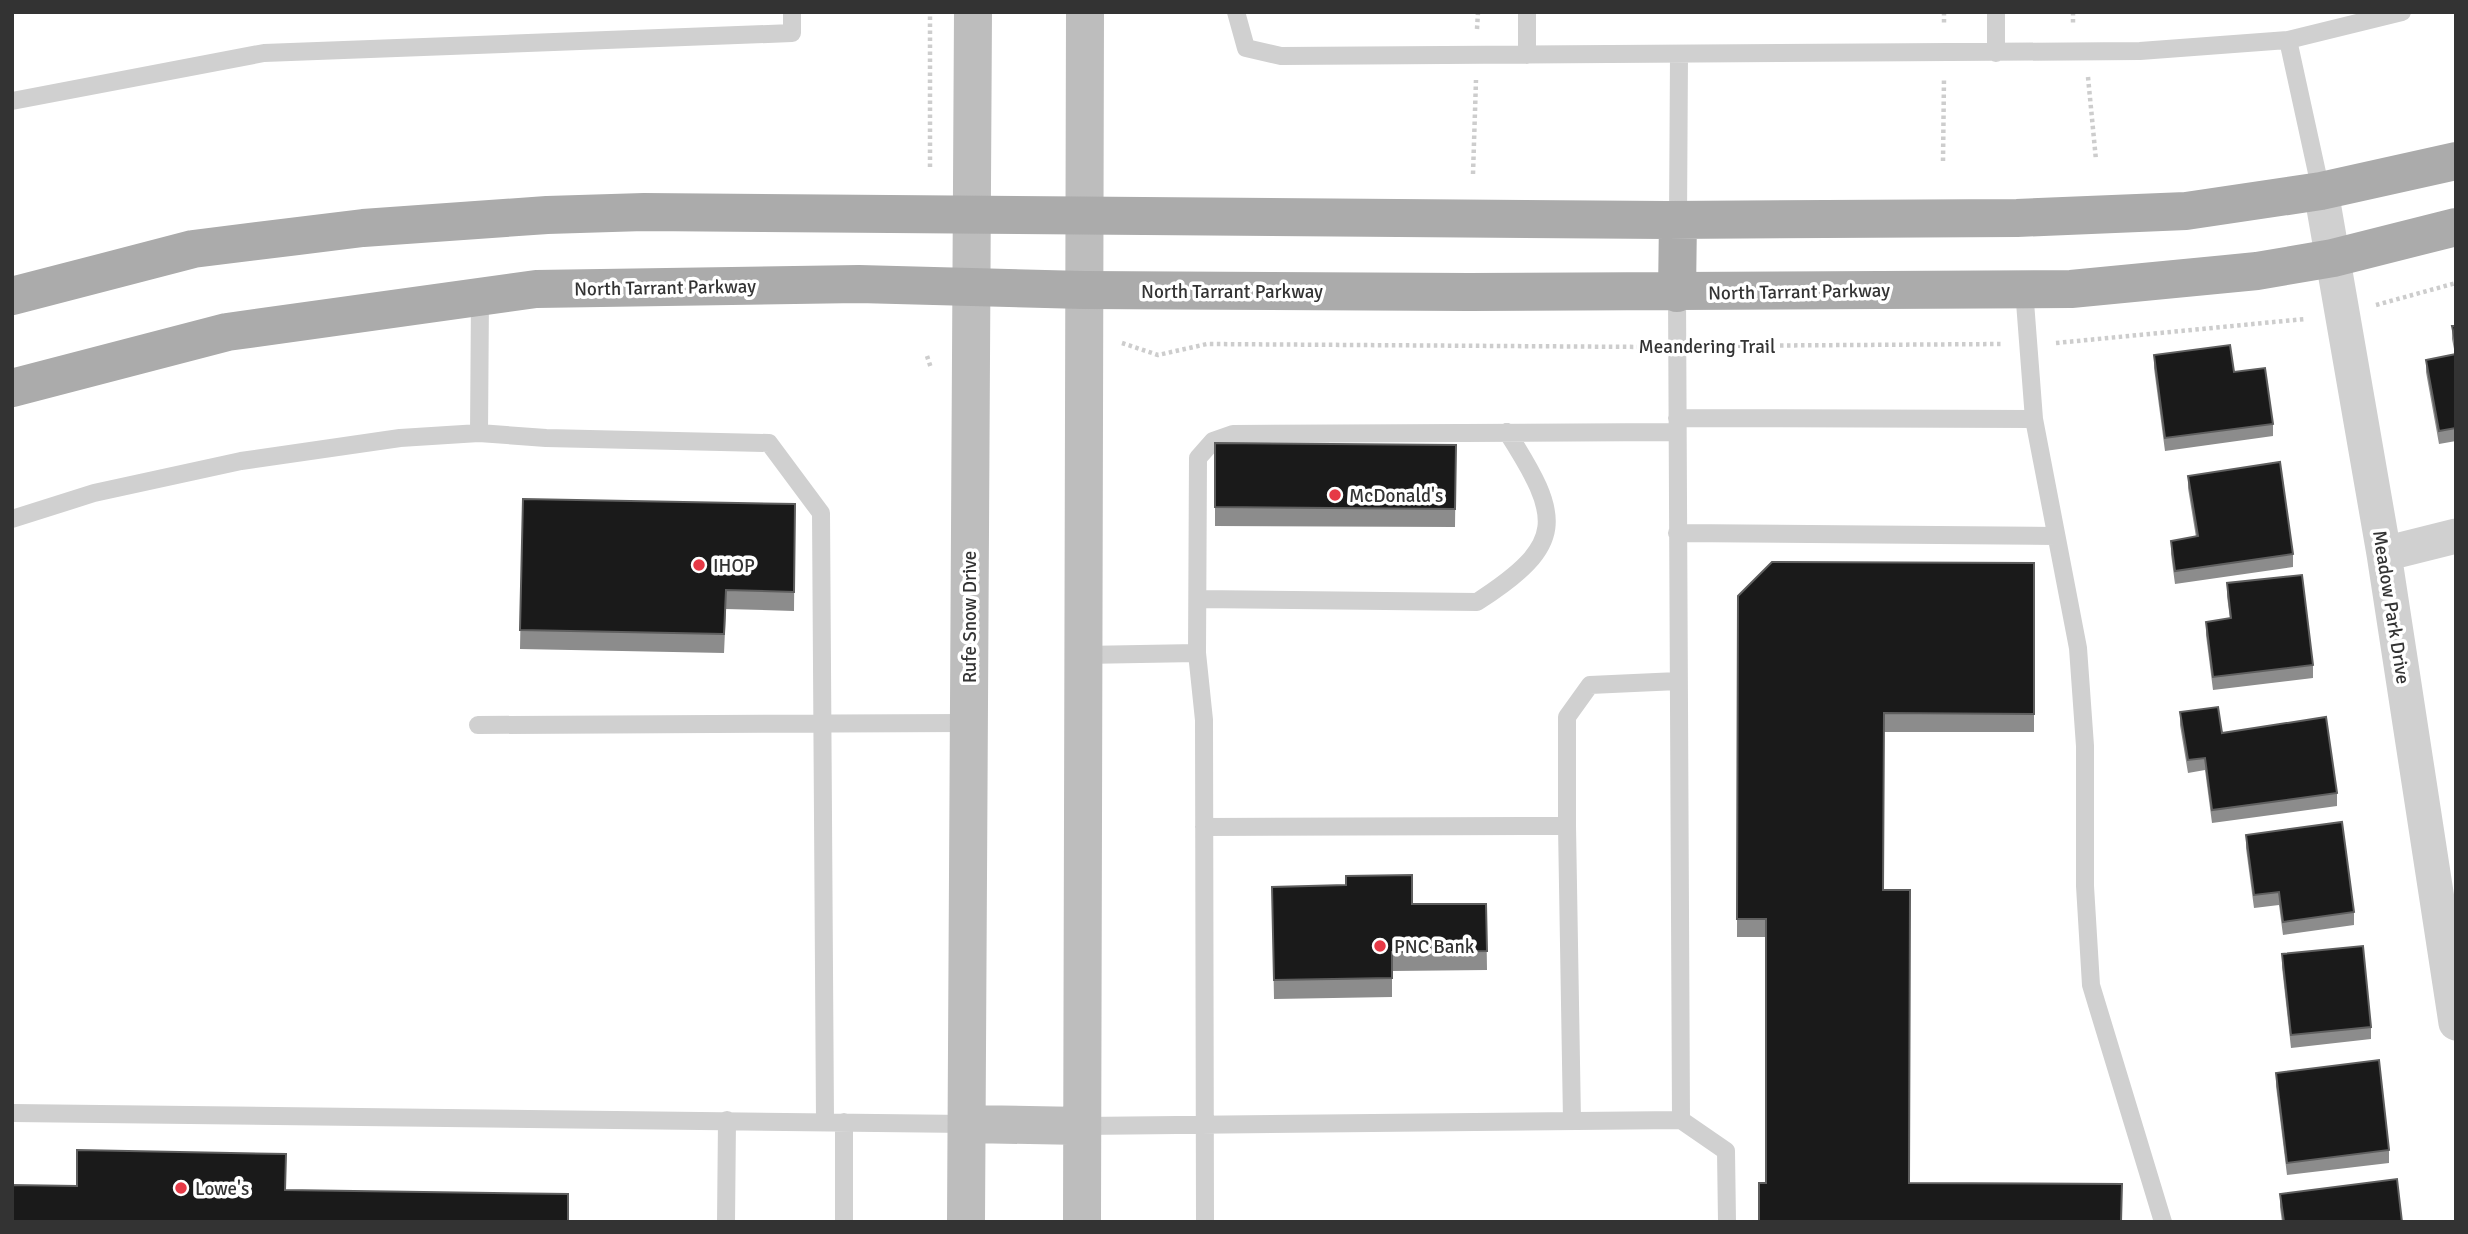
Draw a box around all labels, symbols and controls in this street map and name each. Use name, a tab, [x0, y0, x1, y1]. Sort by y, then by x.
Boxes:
street label: North Tarrant Parkway	[574, 274, 756, 302]
street label: North Tarrant Parkway	[1708, 278, 1890, 306]
street label: North Tarrant Parkway	[1141, 280, 1323, 304]
street label: Meandering Trail	[1638, 335, 1776, 359]
place label: McDonald's	[1349, 484, 1443, 508]
marker: McDonald's	[1327, 487, 1343, 503]
street label: Meadow Park Drive	[2367, 529, 2415, 686]
street label: Rufe Snow Drive	[958, 551, 982, 683]
place label: IHOP	[713, 554, 755, 578]
marker: IHOP	[691, 557, 707, 573]
place label: PNC Bank	[1394, 935, 1475, 959]
marker: PNC Bank	[1372, 938, 1388, 954]
place label: Lowe's	[195, 1177, 249, 1201]
marker: Lowe's	[173, 1180, 189, 1196]

